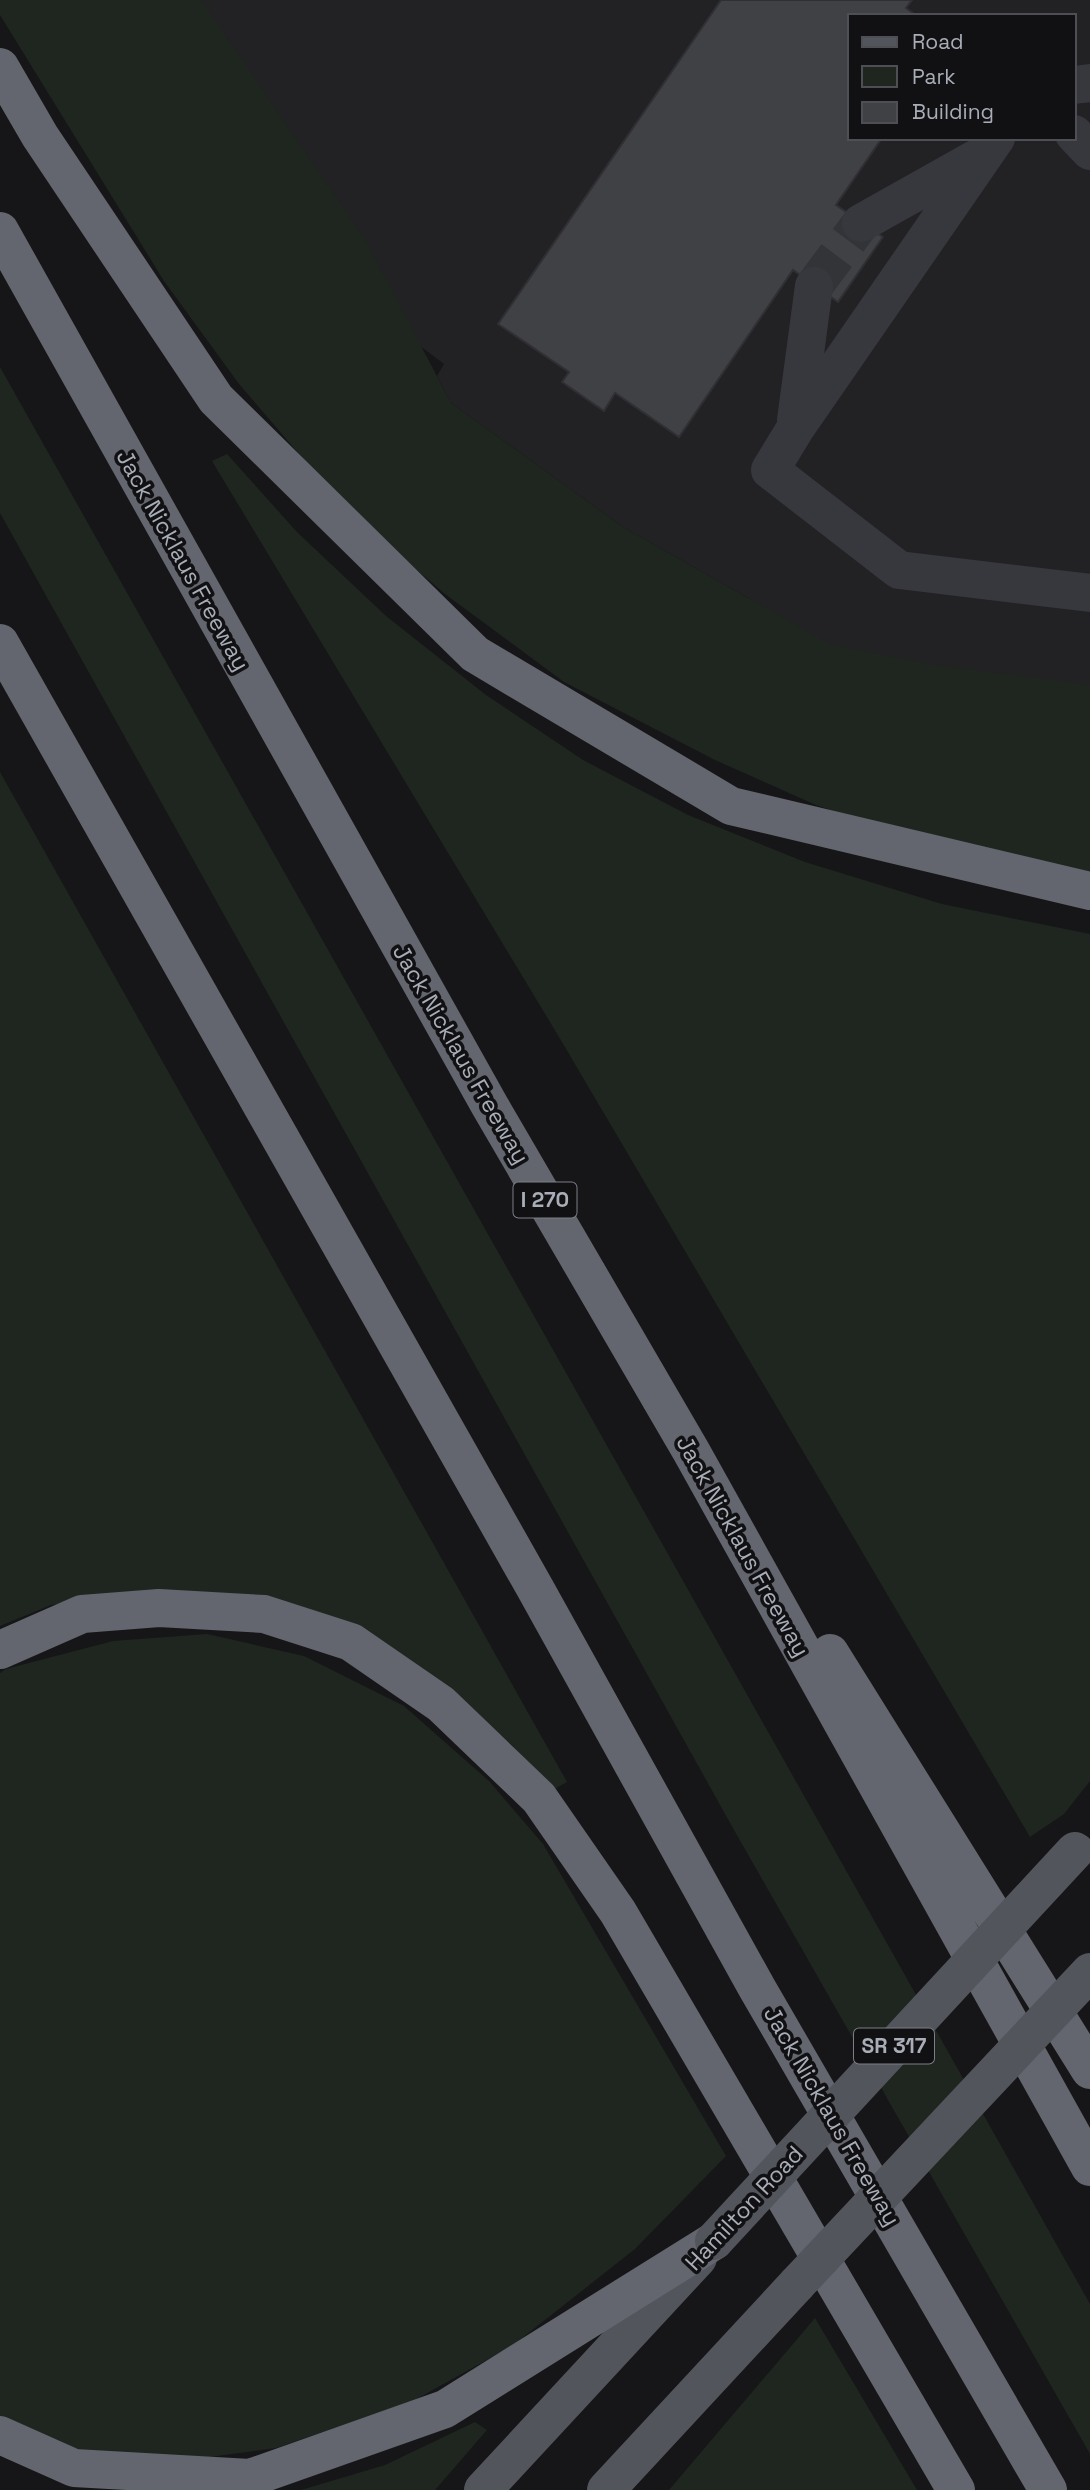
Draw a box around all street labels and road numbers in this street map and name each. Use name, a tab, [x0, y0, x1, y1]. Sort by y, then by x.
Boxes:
street label: Jack Nicklaus Freeway	[110, 444, 256, 676]
street label: Jack Nicklaus Freeway	[386, 939, 536, 1169]
road number: I 270	[514, 1182, 576, 1218]
street label: Jack Nicklaus Freeway	[670, 1430, 816, 1662]
street label: Jack Nicklaus Freeway	[757, 2001, 907, 2231]
road number: SR 317	[854, 2028, 934, 2064]
street label: Hamilton Road	[678, 2139, 810, 2277]

